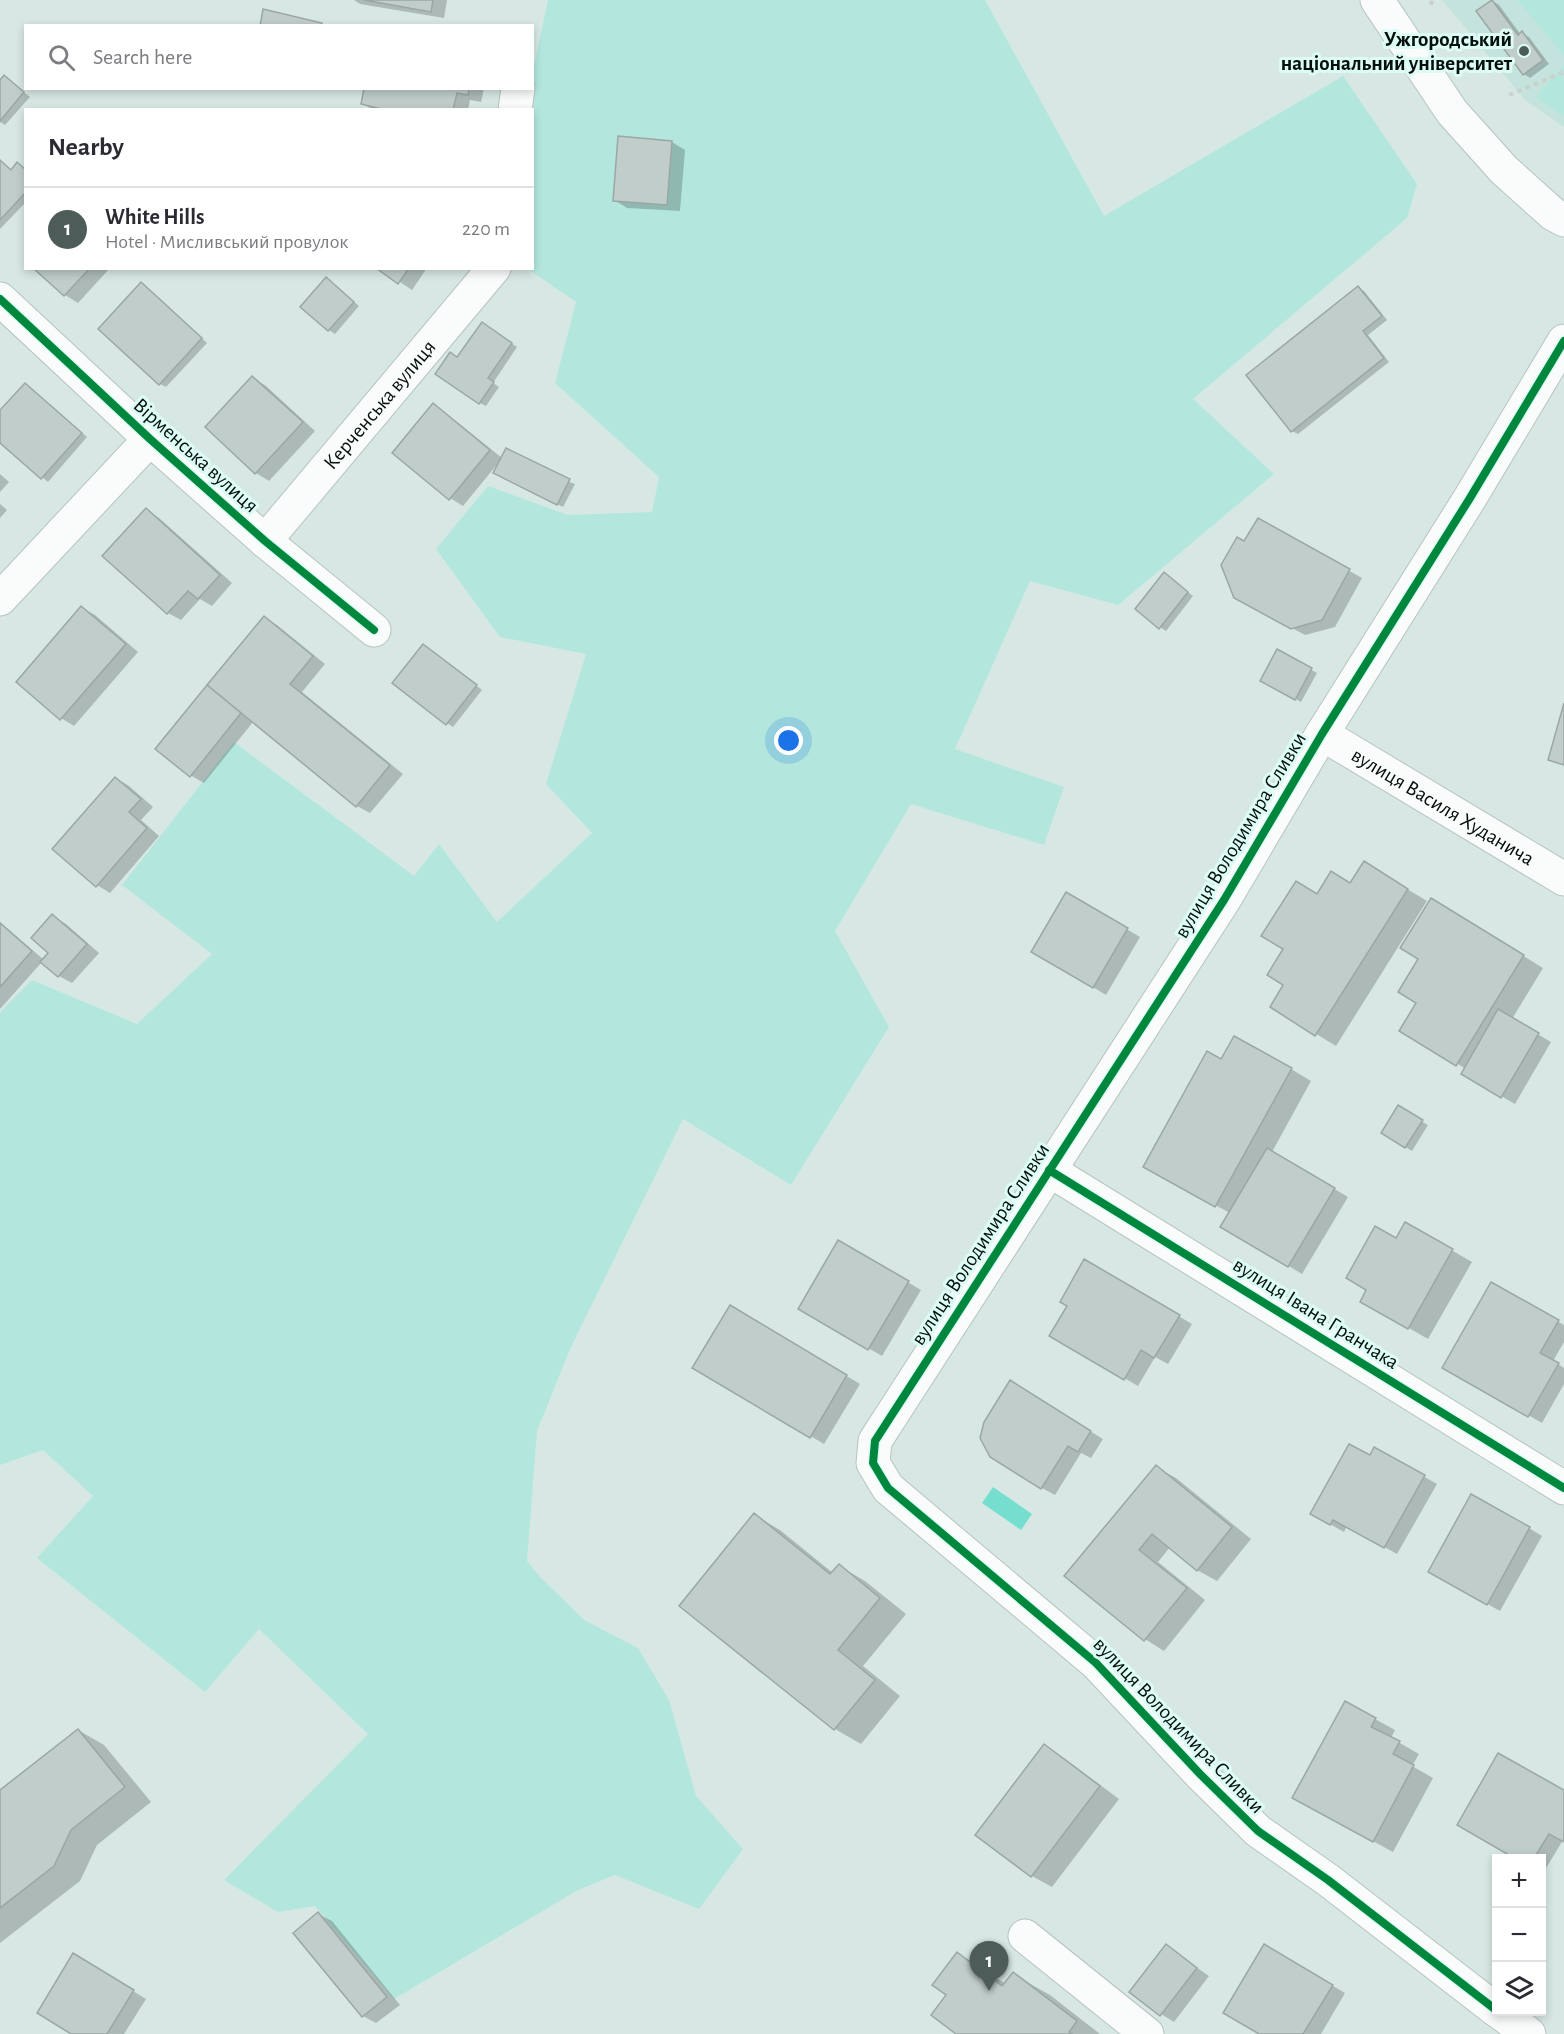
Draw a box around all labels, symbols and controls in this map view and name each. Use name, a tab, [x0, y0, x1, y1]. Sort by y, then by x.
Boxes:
search box	[24, 24, 534, 90]
place label: Ужгородський національний університет	[1281, 29, 1513, 74]
icon: search	[45, 41, 78, 74]
marker: Ужгородський національний університет	[1517, 44, 1531, 58]
text: Search here	[93, 46, 192, 68]
text: Nearby	[48, 134, 124, 160]
text: White Hills	[105, 206, 204, 228]
text: 1	[64, 219, 71, 239]
text: 220 m	[462, 219, 510, 239]
text: Hotel · Мисливський провулок	[105, 232, 348, 252]
street label: Керченська вулиця	[320, 336, 440, 474]
street label: Вірменська вулиця	[129, 394, 262, 517]
your location	[774, 726, 803, 755]
street label: вулиця Володимира Сливки	[1171, 729, 1310, 942]
street label: вулиця Василя Худанича	[1348, 744, 1538, 870]
street label: вулиця Володимира Сливки	[907, 1140, 1054, 1349]
street label: вулиця Івана Гранчака	[1229, 1254, 1403, 1373]
street label: вулиця Володимира Сливки	[1089, 1633, 1268, 1818]
map controls	[1492, 1854, 1546, 2016]
button: +	[1492, 1854, 1546, 1908]
button: −	[1492, 1908, 1546, 1962]
pin: 1	[970, 1942, 1008, 1991]
button: layers	[1492, 1962, 1546, 2016]

